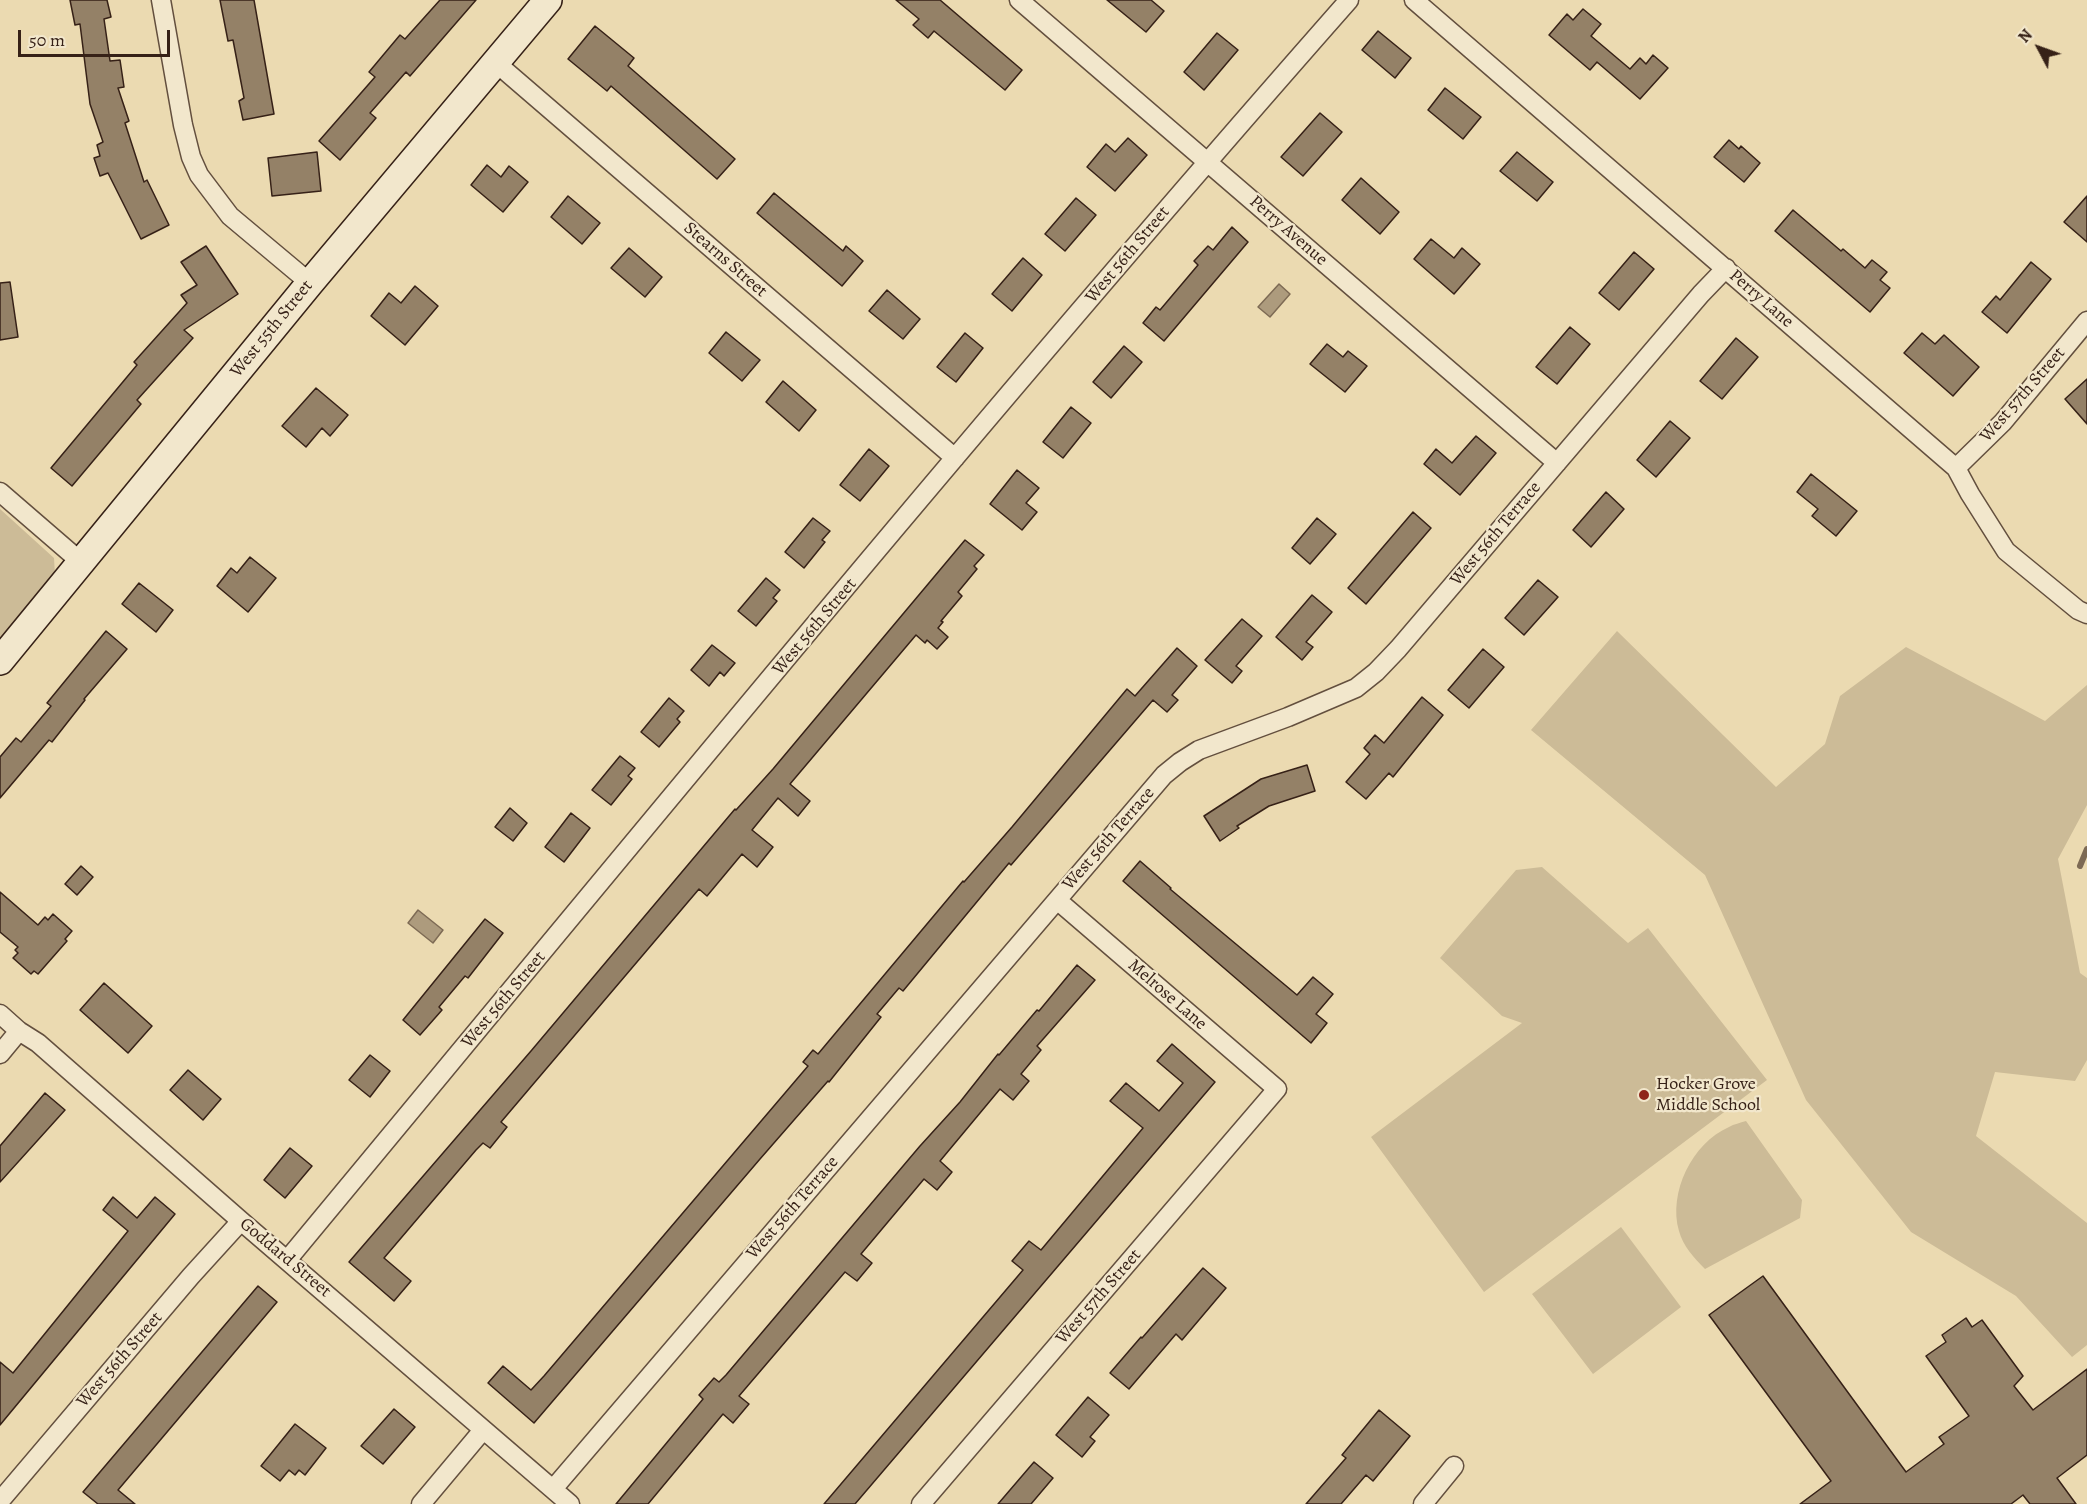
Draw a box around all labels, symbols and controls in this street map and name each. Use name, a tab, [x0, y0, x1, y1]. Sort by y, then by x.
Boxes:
scale bar	[21, 18, 172, 56]
north arrow	[2009, 18, 2069, 78]
text: N	[2013, 25, 2038, 48]
text: 50 m	[29, 28, 65, 52]
street label: Perry Avenue	[1245, 191, 1331, 271]
street label: West 56th Street	[1081, 202, 1175, 308]
street label: Stearns Street	[679, 218, 771, 302]
street label: Perry Lane	[1724, 265, 1798, 333]
street label: West 55th Street	[226, 276, 318, 382]
street label: West 57th Street	[1976, 343, 2070, 447]
street label: West 56th Terrace	[1446, 477, 1546, 591]
street label: West 56th Street	[768, 574, 862, 680]
street label: West 56th Terrace	[1058, 783, 1160, 895]
street label: West 56th Street	[457, 947, 551, 1053]
street label: Melrose Lane	[1123, 955, 1211, 1035]
place label: Hocker Grove Middle School	[1656, 1074, 1760, 1116]
marker: Hocker Grove Middle School	[1637, 1088, 1651, 1102]
street label: West 56th Terrace	[742, 1152, 844, 1264]
street label: Goddard Street	[235, 1214, 335, 1302]
street label: West 57th Street	[1052, 1245, 1146, 1349]
street label: West 56th Street	[73, 1308, 167, 1412]

